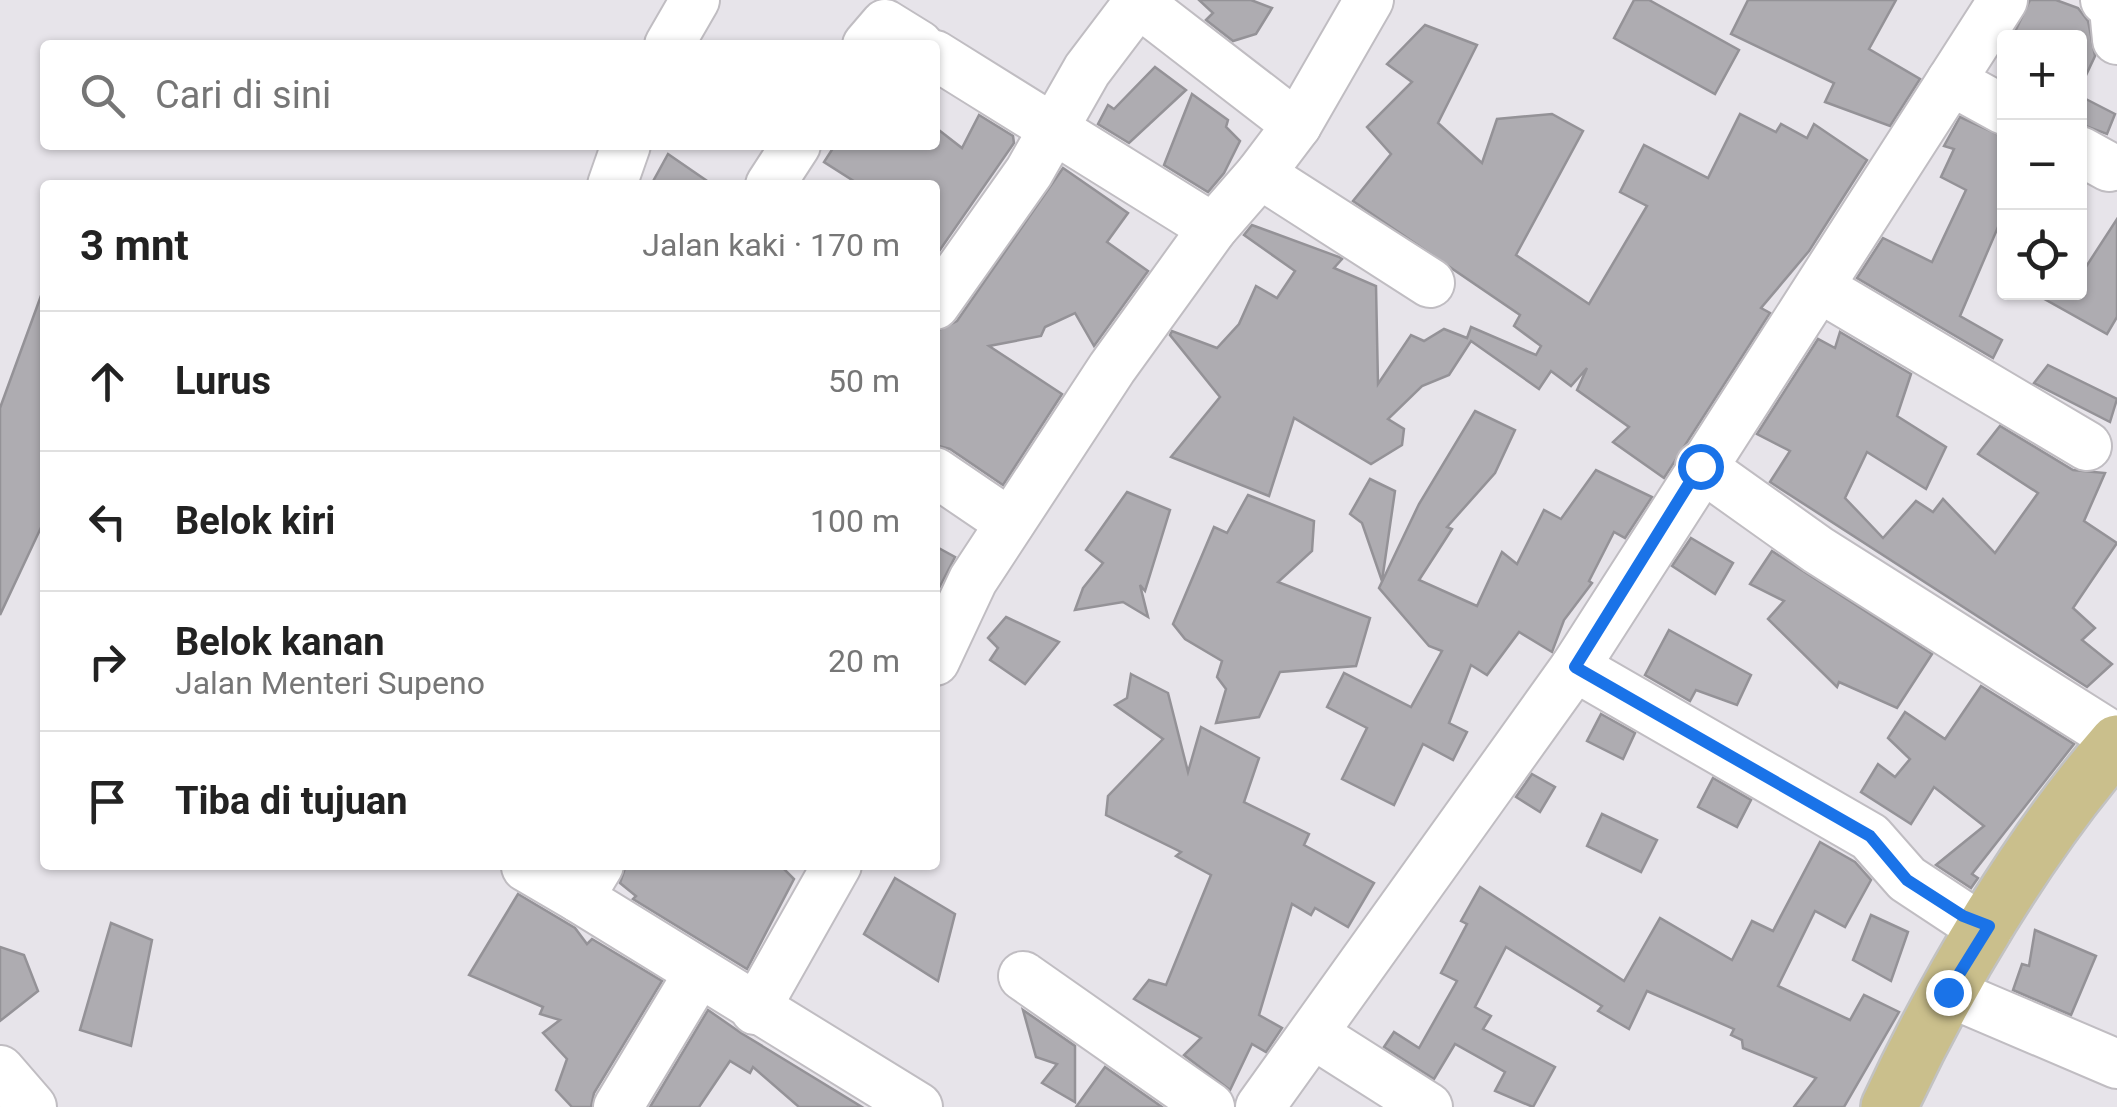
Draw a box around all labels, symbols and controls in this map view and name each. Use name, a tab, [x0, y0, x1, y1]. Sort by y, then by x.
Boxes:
map controls	[1997, 30, 2087, 300]
button: +	[1997, 30, 2087, 120]
search box	[40, 40, 940, 150]
icon: search	[75, 68, 130, 123]
text: Cari di sini	[155, 73, 331, 117]
button: −	[1997, 120, 2087, 210]
button: locate	[1997, 210, 2087, 300]
text: 3 mnt	[80, 221, 189, 270]
text: Jalan kaki · 170 m	[642, 226, 900, 264]
icon: ahead	[80, 354, 135, 409]
text: Lurus	[175, 359, 271, 403]
text: 50 m	[828, 362, 900, 400]
route start	[1678, 444, 1724, 490]
icon: left	[80, 494, 135, 549]
text: Belok kiri	[175, 499, 335, 543]
text: 100 m	[810, 502, 900, 540]
text: Belok kanan	[175, 620, 385, 664]
icon: right	[80, 634, 135, 689]
text: 20 m	[828, 642, 900, 680]
text: Jalan Menteri Supeno	[175, 664, 485, 702]
icon: arrive	[80, 774, 135, 829]
text: Tiba di tujuan	[175, 779, 408, 823]
route end	[1926, 970, 1972, 1016]

